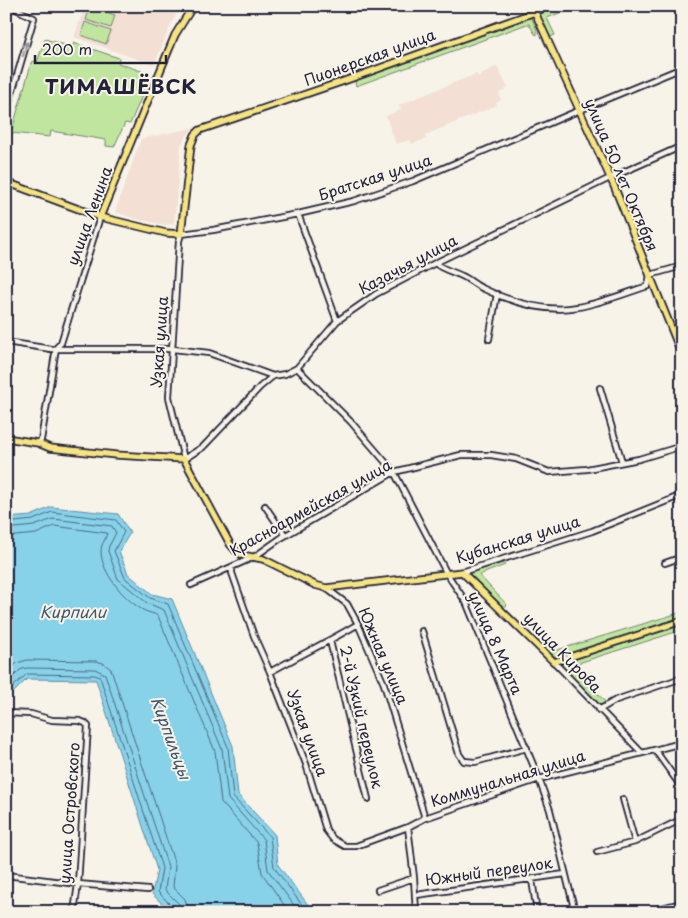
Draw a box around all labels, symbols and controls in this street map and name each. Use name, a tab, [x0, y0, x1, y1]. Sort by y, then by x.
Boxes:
street label: Пионерская улица	[301, 22, 439, 91]
scale bar	[35, 32, 166, 64]
text: 200 m	[42, 37, 92, 60]
one-way arrow	[21, 42, 31, 58]
district label: ТИМАШЁВСК	[45, 71, 197, 101]
street label: улица 50 лет Октября	[580, 94, 665, 254]
street label: Братская улица	[315, 147, 435, 206]
street label: улица Ленина	[60, 162, 117, 268]
street label: Казачья улица	[354, 228, 461, 299]
street label: Узкая улица	[144, 295, 173, 388]
street label: Красноармейская улица	[225, 452, 396, 561]
street label: Кубанская улица	[453, 509, 583, 568]
street label: улица 8 Марта	[463, 587, 530, 699]
water label: Кирпили	[40, 599, 108, 623]
street label: Южная улица	[354, 603, 415, 708]
street label: улица Кирова	[519, 606, 608, 698]
street label: 2-й Узкий переулок	[335, 643, 390, 790]
street label: Узкая улица	[282, 686, 335, 780]
water label: Кирпильцы	[146, 693, 198, 784]
street label: улица Островского	[52, 741, 85, 884]
street label: Коммунальная улица	[427, 743, 588, 812]
street label: Южный переулок	[424, 850, 554, 891]

